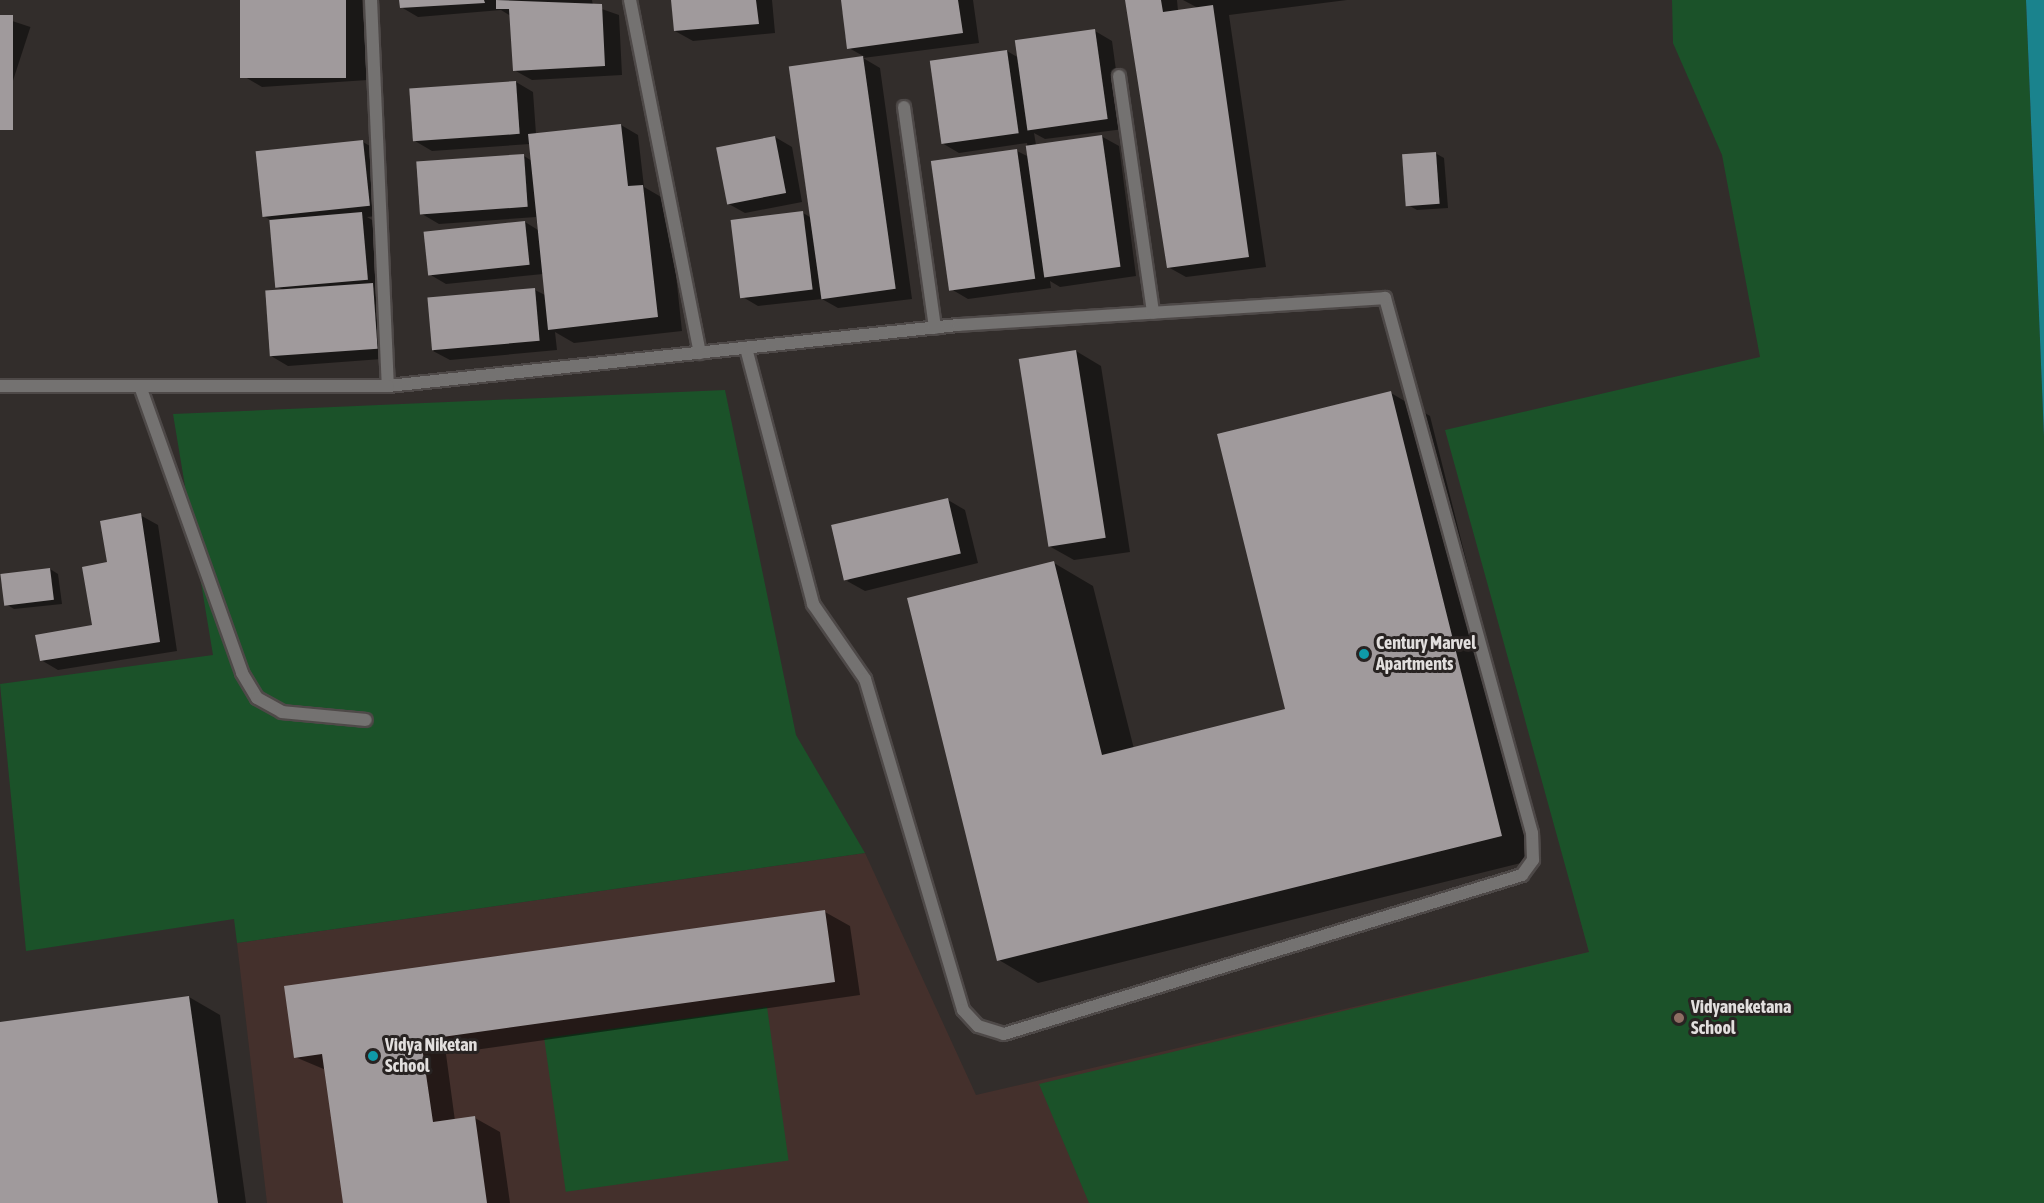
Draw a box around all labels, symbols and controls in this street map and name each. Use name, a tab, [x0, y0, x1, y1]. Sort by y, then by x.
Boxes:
place label: Century Marvel Apartments	[1376, 633, 1476, 676]
marker: Century Marvel Apartments	[1357, 647, 1371, 661]
place label: Vidyaneketana School	[1691, 997, 1791, 1040]
marker: Vidyaneketana School	[1672, 1011, 1686, 1025]
place label: Vidya Niketan School	[385, 1035, 477, 1078]
marker: Vidya Niketan School	[366, 1049, 380, 1063]

